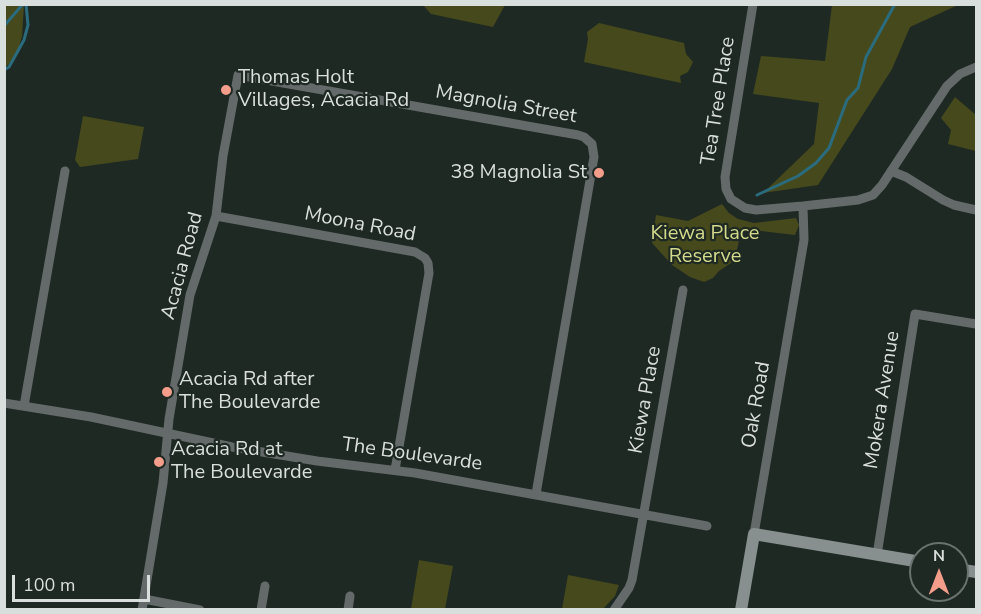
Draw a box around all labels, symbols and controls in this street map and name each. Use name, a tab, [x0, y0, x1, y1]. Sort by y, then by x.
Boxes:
street label: Tea Tree Place	[697, 35, 741, 167]
place label: Thomas Holt Villages, Acacia Rd	[238, 66, 409, 113]
street label: Magnolia Street	[434, 81, 578, 129]
marker: Thomas Holt Villages, Acacia Rd	[219, 83, 233, 97]
place label: 38 Magnolia St	[450, 161, 587, 185]
marker: 38 Magnolia St	[592, 166, 606, 180]
street label: Moona Road	[302, 202, 418, 248]
street label: Acacia Road	[157, 210, 209, 322]
park label: Kiewa Place Reserve	[651, 222, 759, 269]
street label: Mokera Avenue	[860, 329, 906, 471]
street label: Kiewa Place	[625, 344, 667, 456]
street label: Oak Road	[738, 360, 776, 450]
place label: Acacia Rd after The Boulevarde	[179, 368, 320, 415]
marker: Acacia Rd after The Boulevarde	[160, 385, 174, 399]
street label: The Boulevarde	[340, 433, 484, 477]
place label: Acacia Rd at The Boulevarde	[171, 438, 312, 485]
marker: Acacia Rd at The Boulevarde	[152, 455, 166, 469]
north arrow	[909, 542, 969, 602]
text: N	[933, 545, 945, 567]
scale bar	[15, 563, 153, 601]
text: 100 m	[23, 573, 75, 597]

